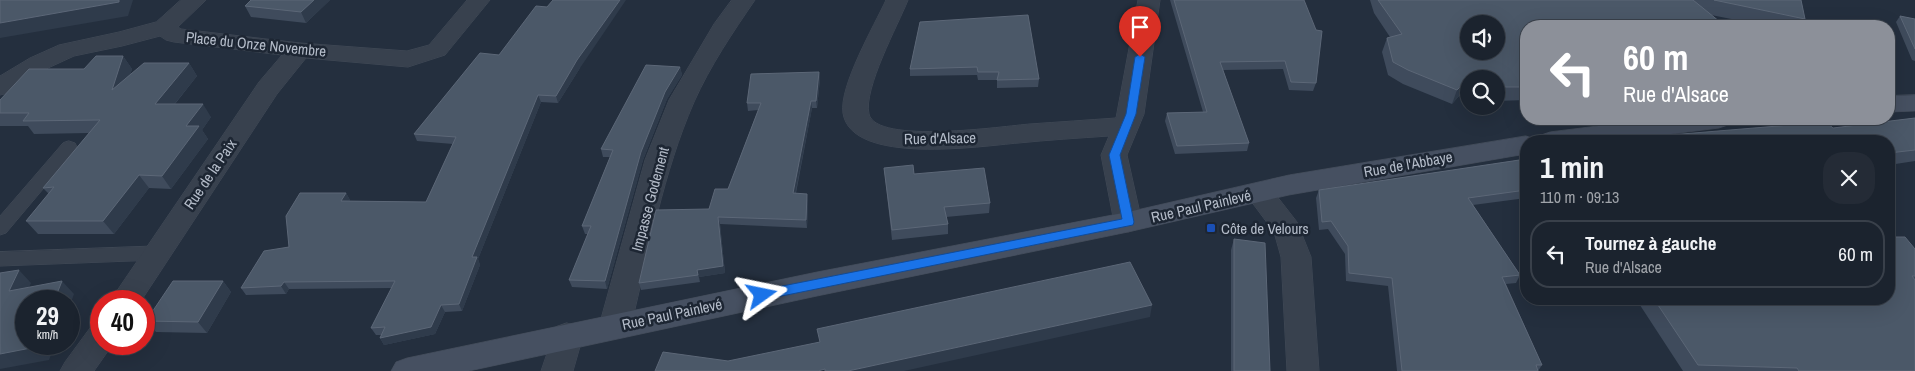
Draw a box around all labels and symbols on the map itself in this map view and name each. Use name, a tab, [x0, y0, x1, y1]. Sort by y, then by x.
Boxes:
pin	[1119, 6, 1161, 57]
street label: Place du Onze Novembre	[185, 26, 327, 62]
street label: Rue d'Alsace	[904, 127, 976, 149]
street label: Rue de la Paix	[179, 134, 242, 213]
street label: Impasse Godement	[626, 144, 674, 254]
street label: Rue de l'Abbaye	[1362, 146, 1454, 182]
street label: Rue Paul Painlevé	[1149, 184, 1253, 228]
place label: Côte de Velours	[1221, 218, 1309, 239]
marker: Côte de Velours	[1205, 222, 1217, 234]
position arrow	[735, 268, 787, 320]
speed limit sign: 40	[90, 290, 155, 355]
street label: Rue Paul Painlevé	[620, 293, 724, 335]

